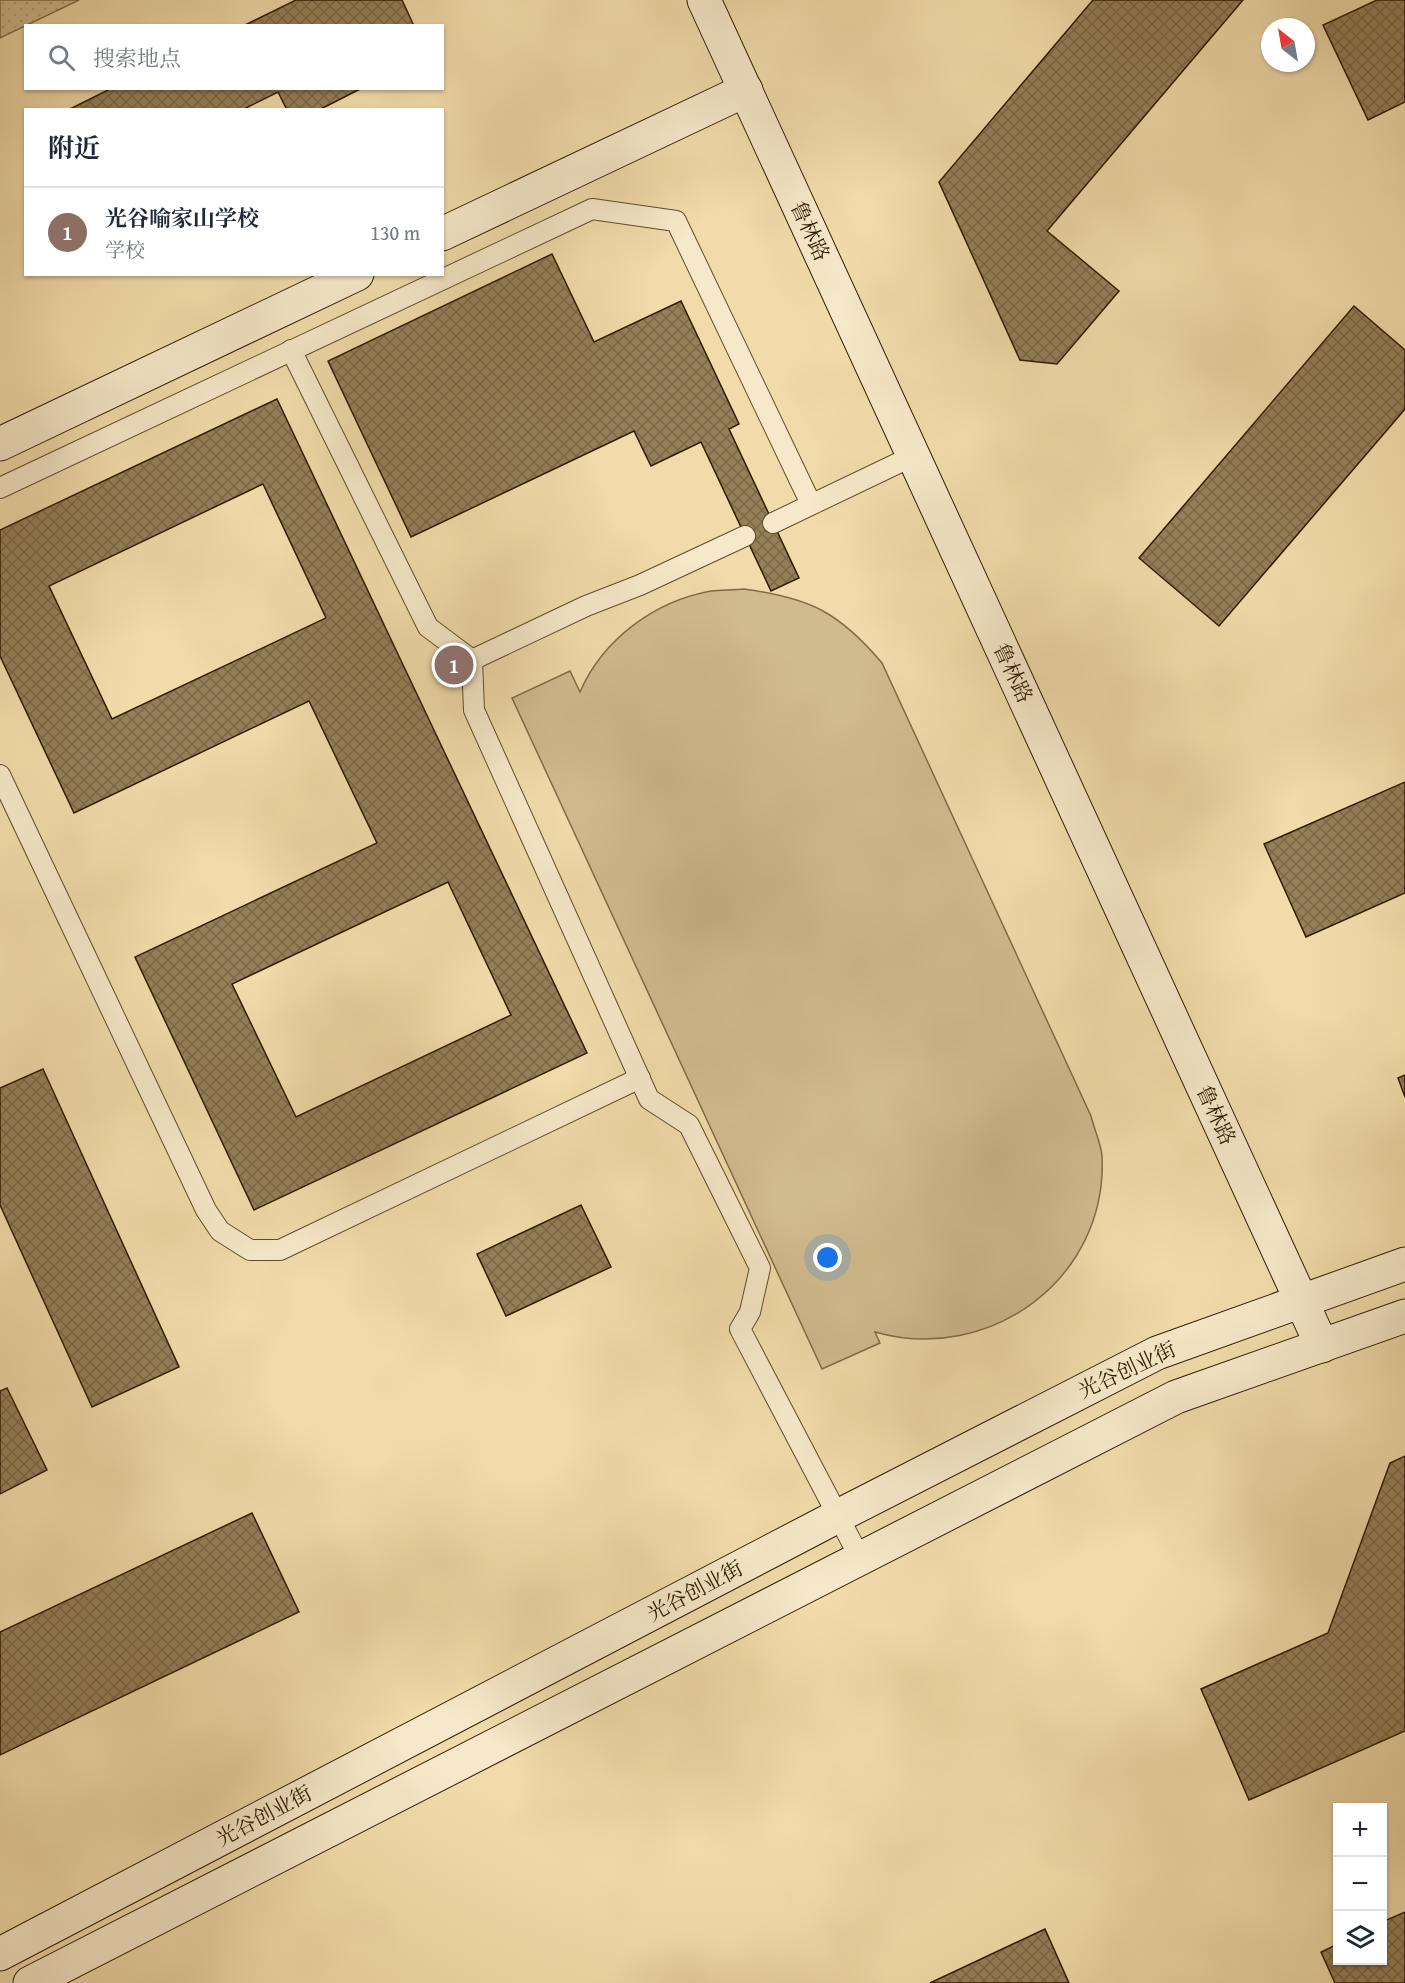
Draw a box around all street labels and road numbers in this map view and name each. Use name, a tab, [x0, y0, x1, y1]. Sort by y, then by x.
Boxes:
street label: 鲁林路	[783, 196, 838, 266]
street label: 鲁林路	[986, 638, 1041, 708]
street label: 鲁林路	[1189, 1080, 1244, 1150]
street label: 光谷创业街	[1073, 1333, 1181, 1406]
street label: 光谷创业街	[641, 1552, 748, 1629]
street label: 光谷创业街	[210, 1777, 317, 1854]

